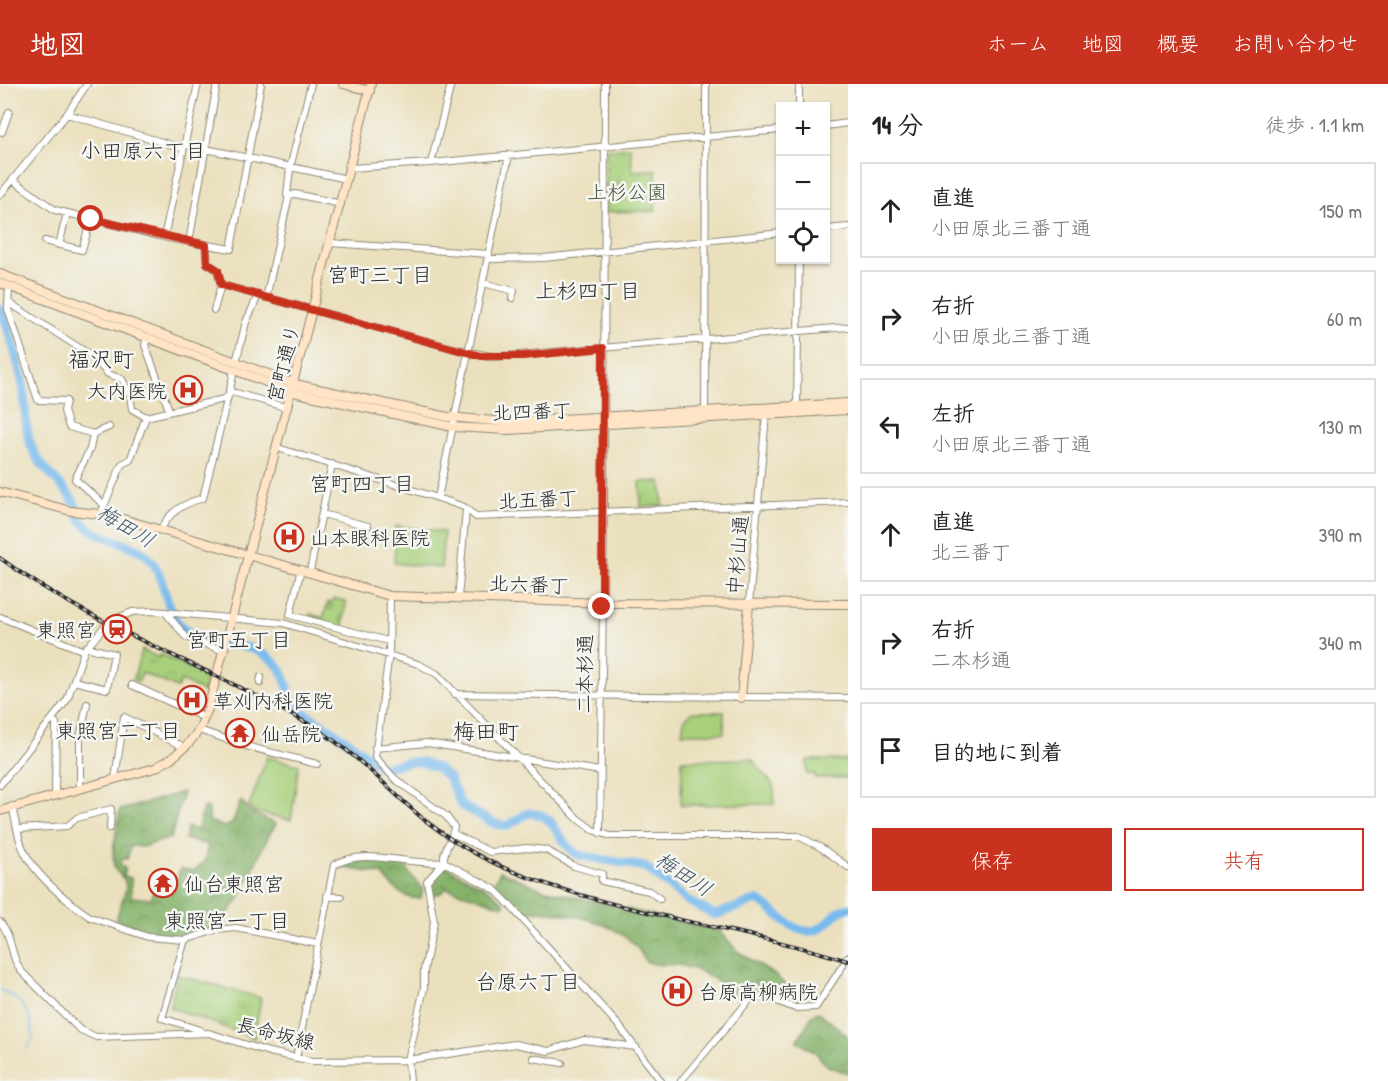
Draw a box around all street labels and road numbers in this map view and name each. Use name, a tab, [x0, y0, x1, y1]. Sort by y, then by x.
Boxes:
street label: 宮町通り	[260, 321, 306, 405]
street label: 北四番丁	[492, 396, 572, 426]
street label: 北五番丁	[497, 483, 579, 515]
street label: 中杉山通	[720, 514, 754, 596]
street label: 北六番丁	[489, 569, 569, 599]
street label: 二本杉通	[570, 634, 598, 714]
street label: 長命坂線	[234, 1010, 318, 1056]

